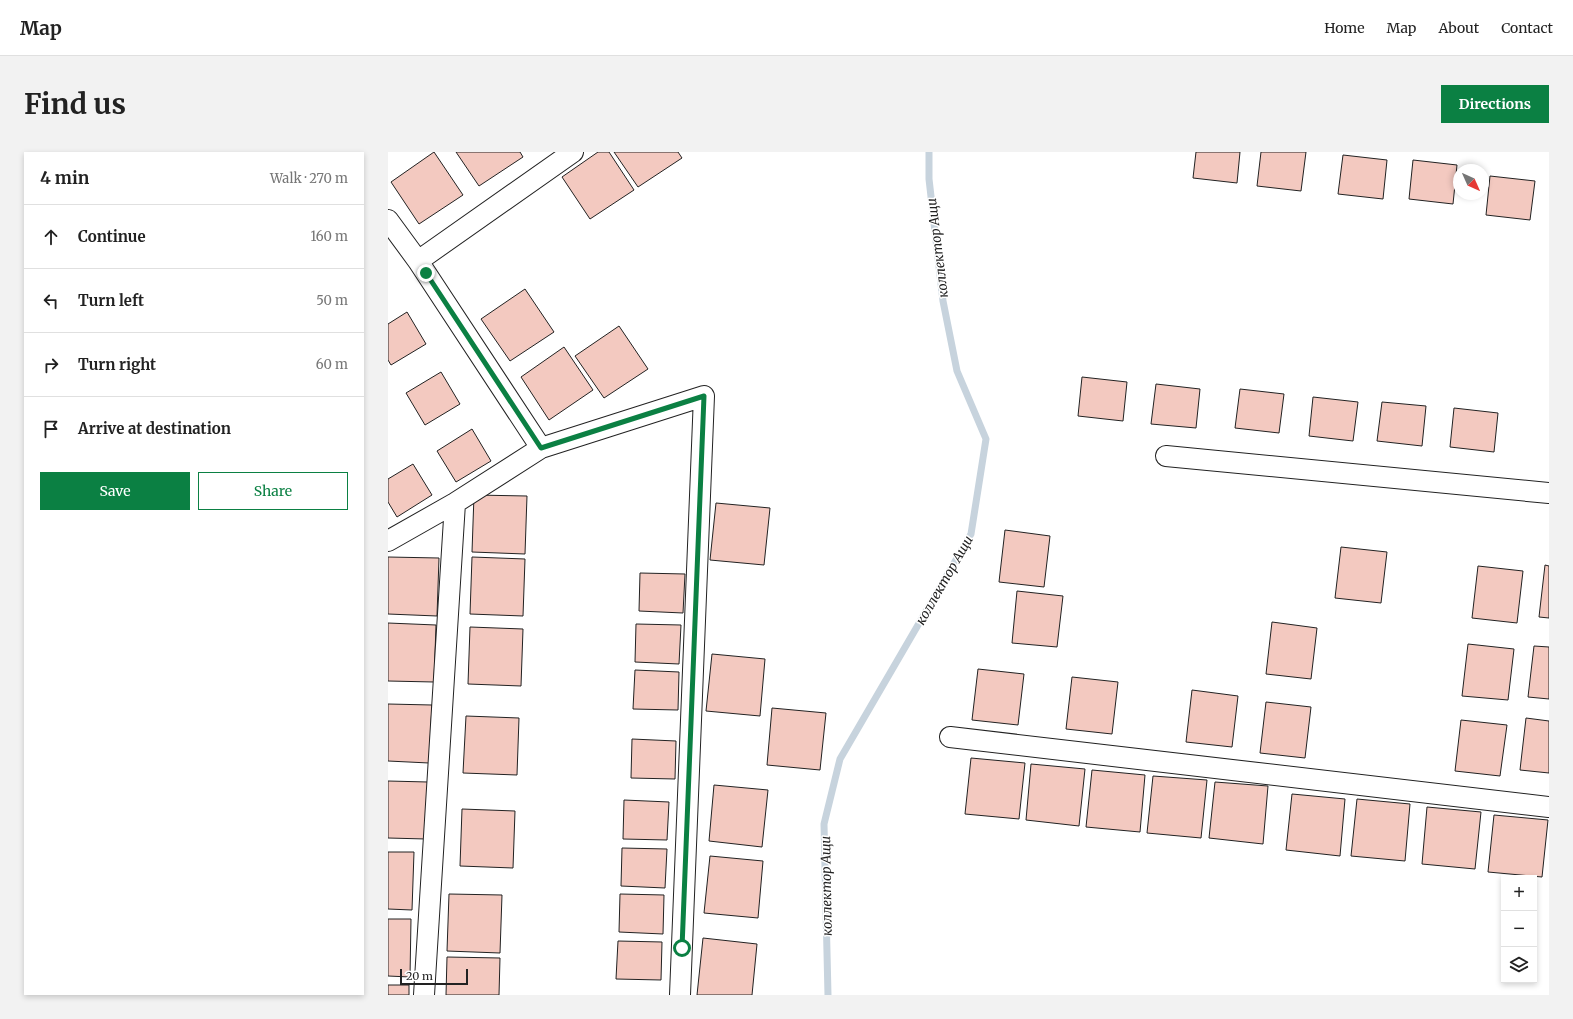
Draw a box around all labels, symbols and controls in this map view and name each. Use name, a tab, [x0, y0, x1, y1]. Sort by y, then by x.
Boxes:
text: Map	[20, 16, 62, 40]
text: Home	[1324, 19, 1365, 37]
text: Map	[1387, 19, 1416, 37]
text: About	[1438, 19, 1479, 37]
text: Contact	[1501, 19, 1553, 37]
button: Directions	[1441, 85, 1549, 123]
text: Find us	[24, 86, 126, 122]
north arrow	[1453, 164, 1489, 200]
text: 4 min	[40, 167, 89, 189]
text: Walk · 270 m	[270, 170, 348, 187]
water label: коллектор Ащи	[923, 197, 952, 299]
icon: ahead	[40, 226, 62, 248]
text: Continue	[78, 227, 146, 246]
text: 160 m	[310, 228, 348, 245]
route end	[417, 264, 435, 282]
icon: left	[40, 290, 62, 312]
text: Turn left	[78, 291, 144, 310]
text: 50 m	[316, 292, 348, 309]
icon: right	[40, 354, 62, 376]
text: Turn right	[78, 355, 156, 374]
text: 60 m	[316, 356, 348, 373]
icon: arrive	[40, 418, 62, 440]
text: Arrive at destination	[78, 419, 231, 438]
button: Save	[40, 472, 190, 510]
button: Share	[198, 472, 348, 510]
water label: коллектор Ащи	[912, 532, 977, 628]
water label: коллектор Ащи	[817, 835, 836, 936]
map controls	[1501, 875, 1537, 983]
button: +	[1501, 875, 1537, 911]
button: −	[1501, 911, 1537, 947]
route start	[673, 939, 691, 957]
button: layers	[1501, 947, 1537, 983]
scale bar	[400, 967, 468, 986]
text: 20 m	[406, 969, 433, 983]

